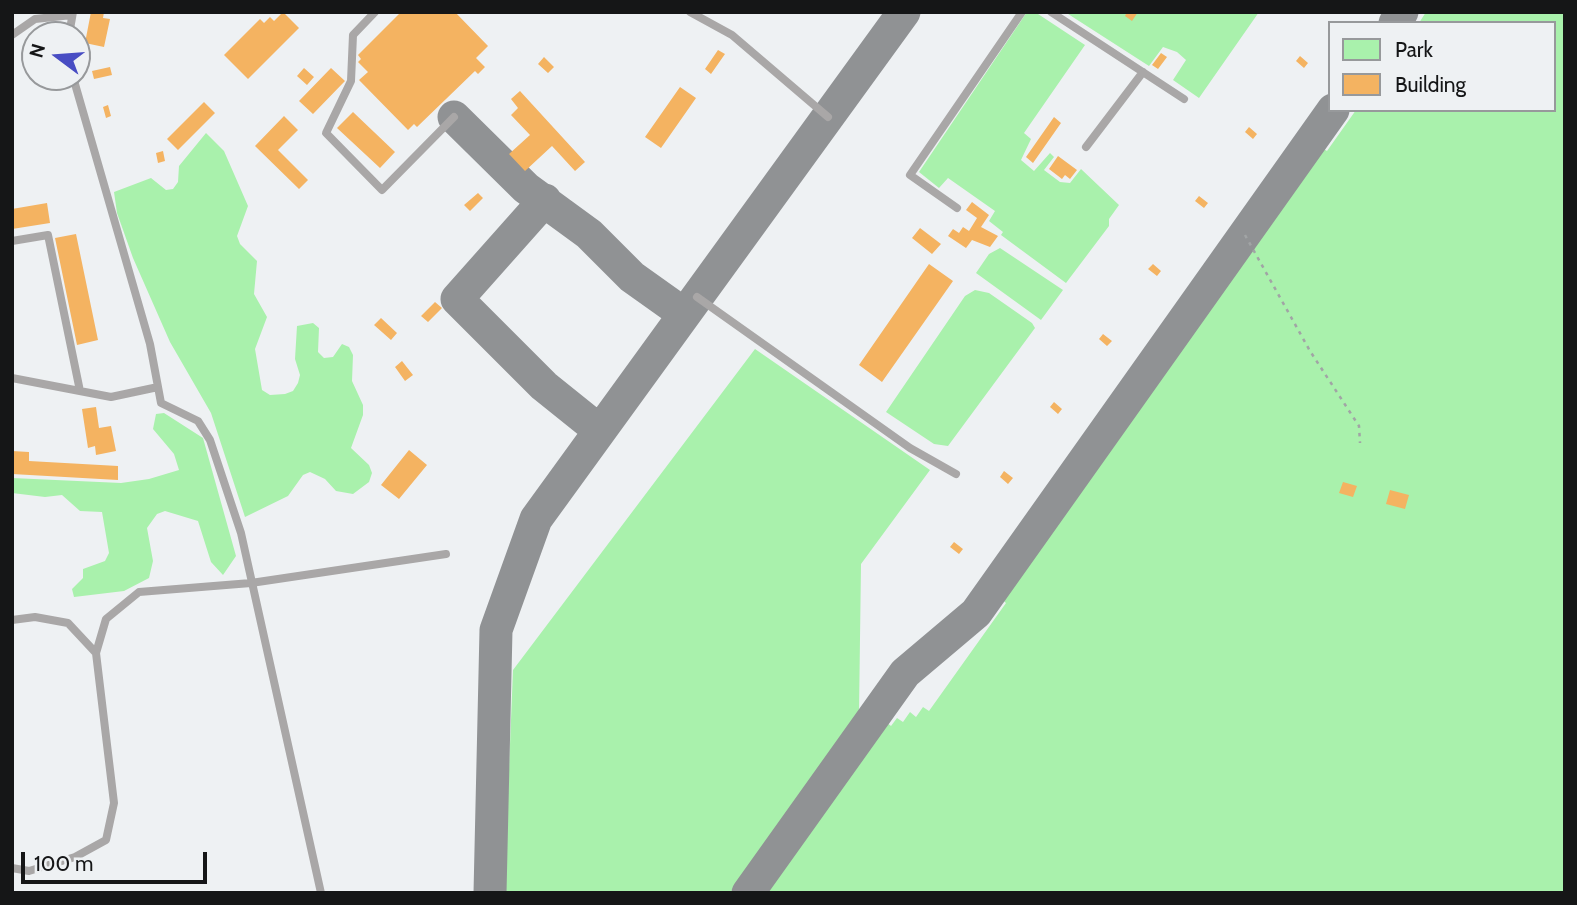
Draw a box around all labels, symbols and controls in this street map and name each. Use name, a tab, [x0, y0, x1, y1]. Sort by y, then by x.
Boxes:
north arrow	[21, 21, 91, 91]
legend	[1328, 21, 1556, 112]
text: Park	[1395, 37, 1433, 62]
text: N	[24, 41, 50, 60]
text: Building	[1395, 72, 1466, 97]
scale bar	[24, 838, 210, 882]
text: 100 m	[34, 851, 93, 876]

